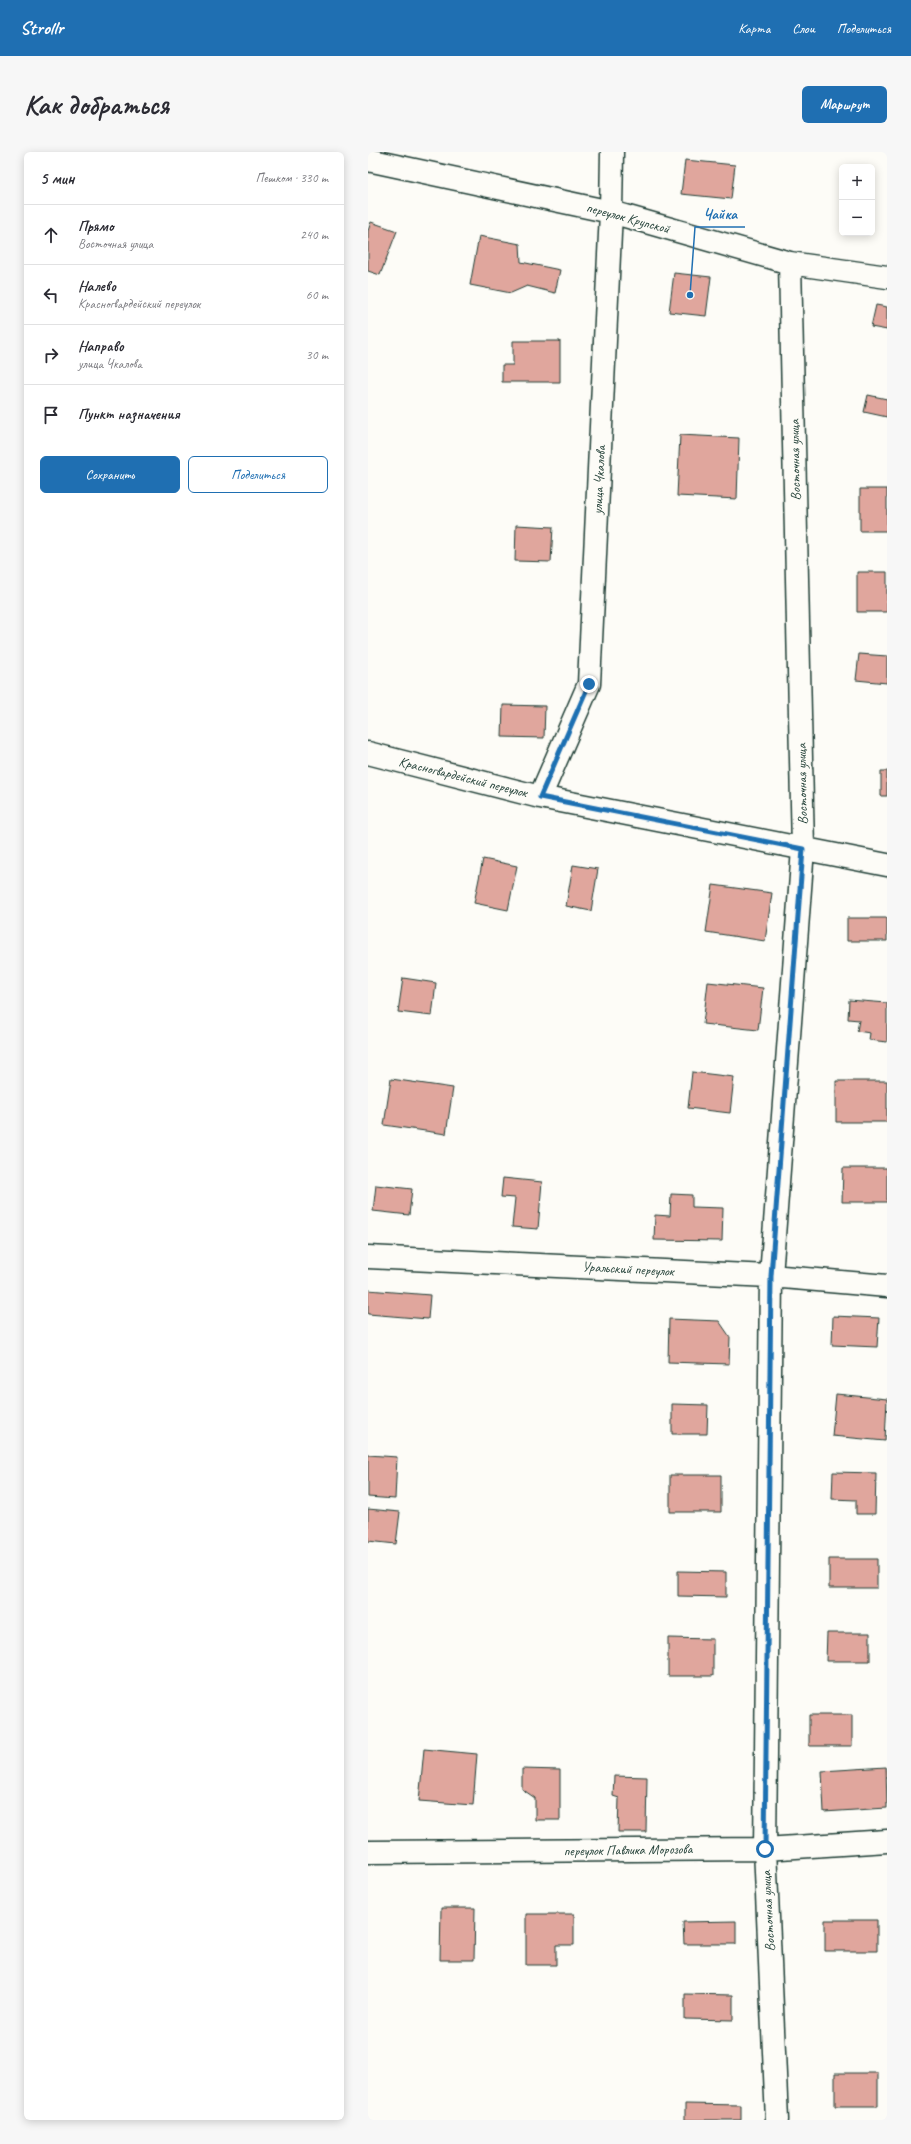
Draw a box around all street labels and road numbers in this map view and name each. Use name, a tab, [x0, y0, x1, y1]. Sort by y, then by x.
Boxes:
street label: переулок Крупской	[585, 199, 673, 238]
street label: Восточная улица	[786, 418, 804, 501]
street label: улица Чкалова	[589, 444, 609, 516]
street label: Восточная улица	[793, 742, 811, 825]
street label: Красногвардейский переулок	[397, 753, 531, 802]
street label: Уральский переулок	[582, 1258, 676, 1280]
street label: переулок Павлика Морозова	[564, 1840, 694, 1860]
street label: Восточная улица	[757, 1869, 779, 1952]

